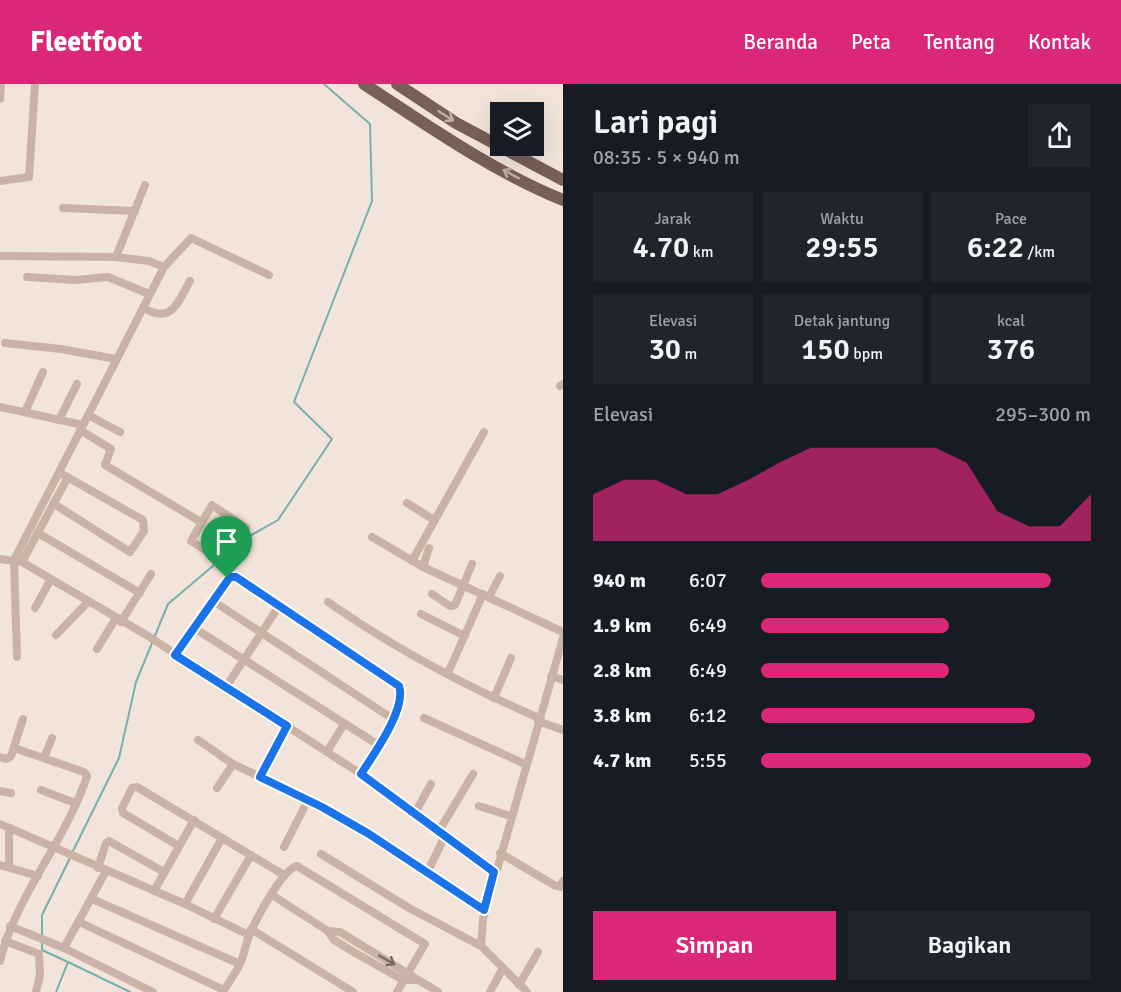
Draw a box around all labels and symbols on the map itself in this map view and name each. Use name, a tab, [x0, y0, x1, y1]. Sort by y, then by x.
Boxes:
one-way arrow	[437, 110, 453, 122]
one-way arrow	[503, 168, 520, 180]
pin	[201, 516, 252, 578]
one-way arrow	[378, 955, 395, 967]

